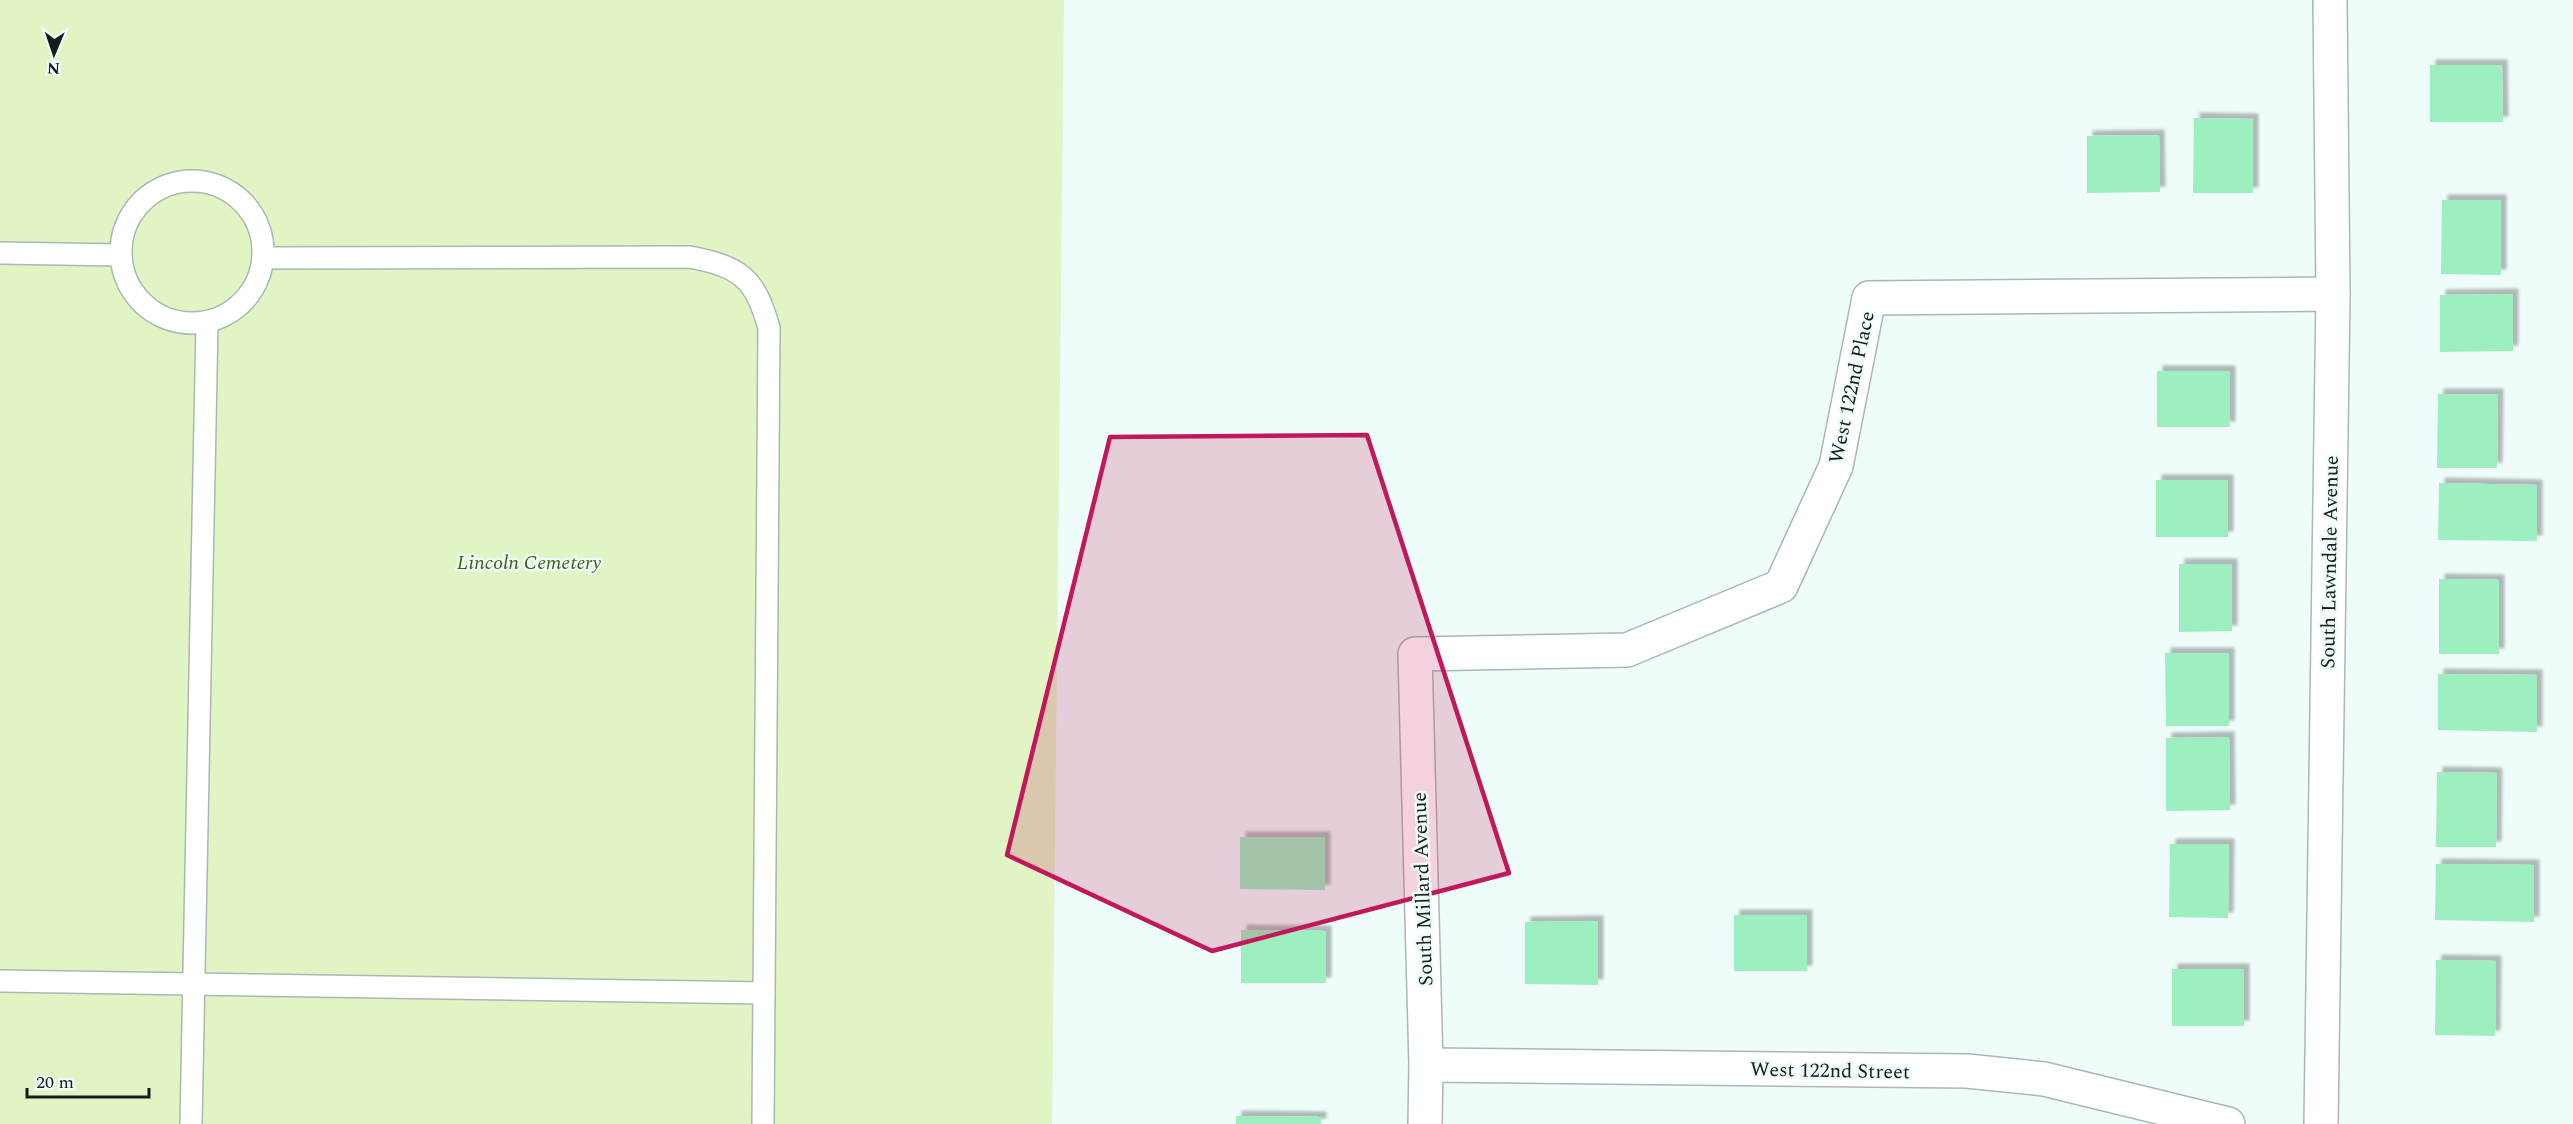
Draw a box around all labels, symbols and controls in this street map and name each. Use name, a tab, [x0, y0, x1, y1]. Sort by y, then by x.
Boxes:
north arrow	[24, 24, 84, 84]
text: N	[47, 56, 60, 80]
street label: West 122nd Place	[1821, 308, 1883, 466]
street label: South Lawndale Avenue	[2313, 455, 2347, 669]
park label: Lincoln Cemetery	[457, 548, 601, 578]
street label: South Millard Avenue	[1405, 792, 1441, 986]
street label: West 122nd Street	[1750, 1055, 1910, 1087]
scale bar	[27, 1061, 148, 1099]
text: 20 m	[36, 1069, 74, 1096]

